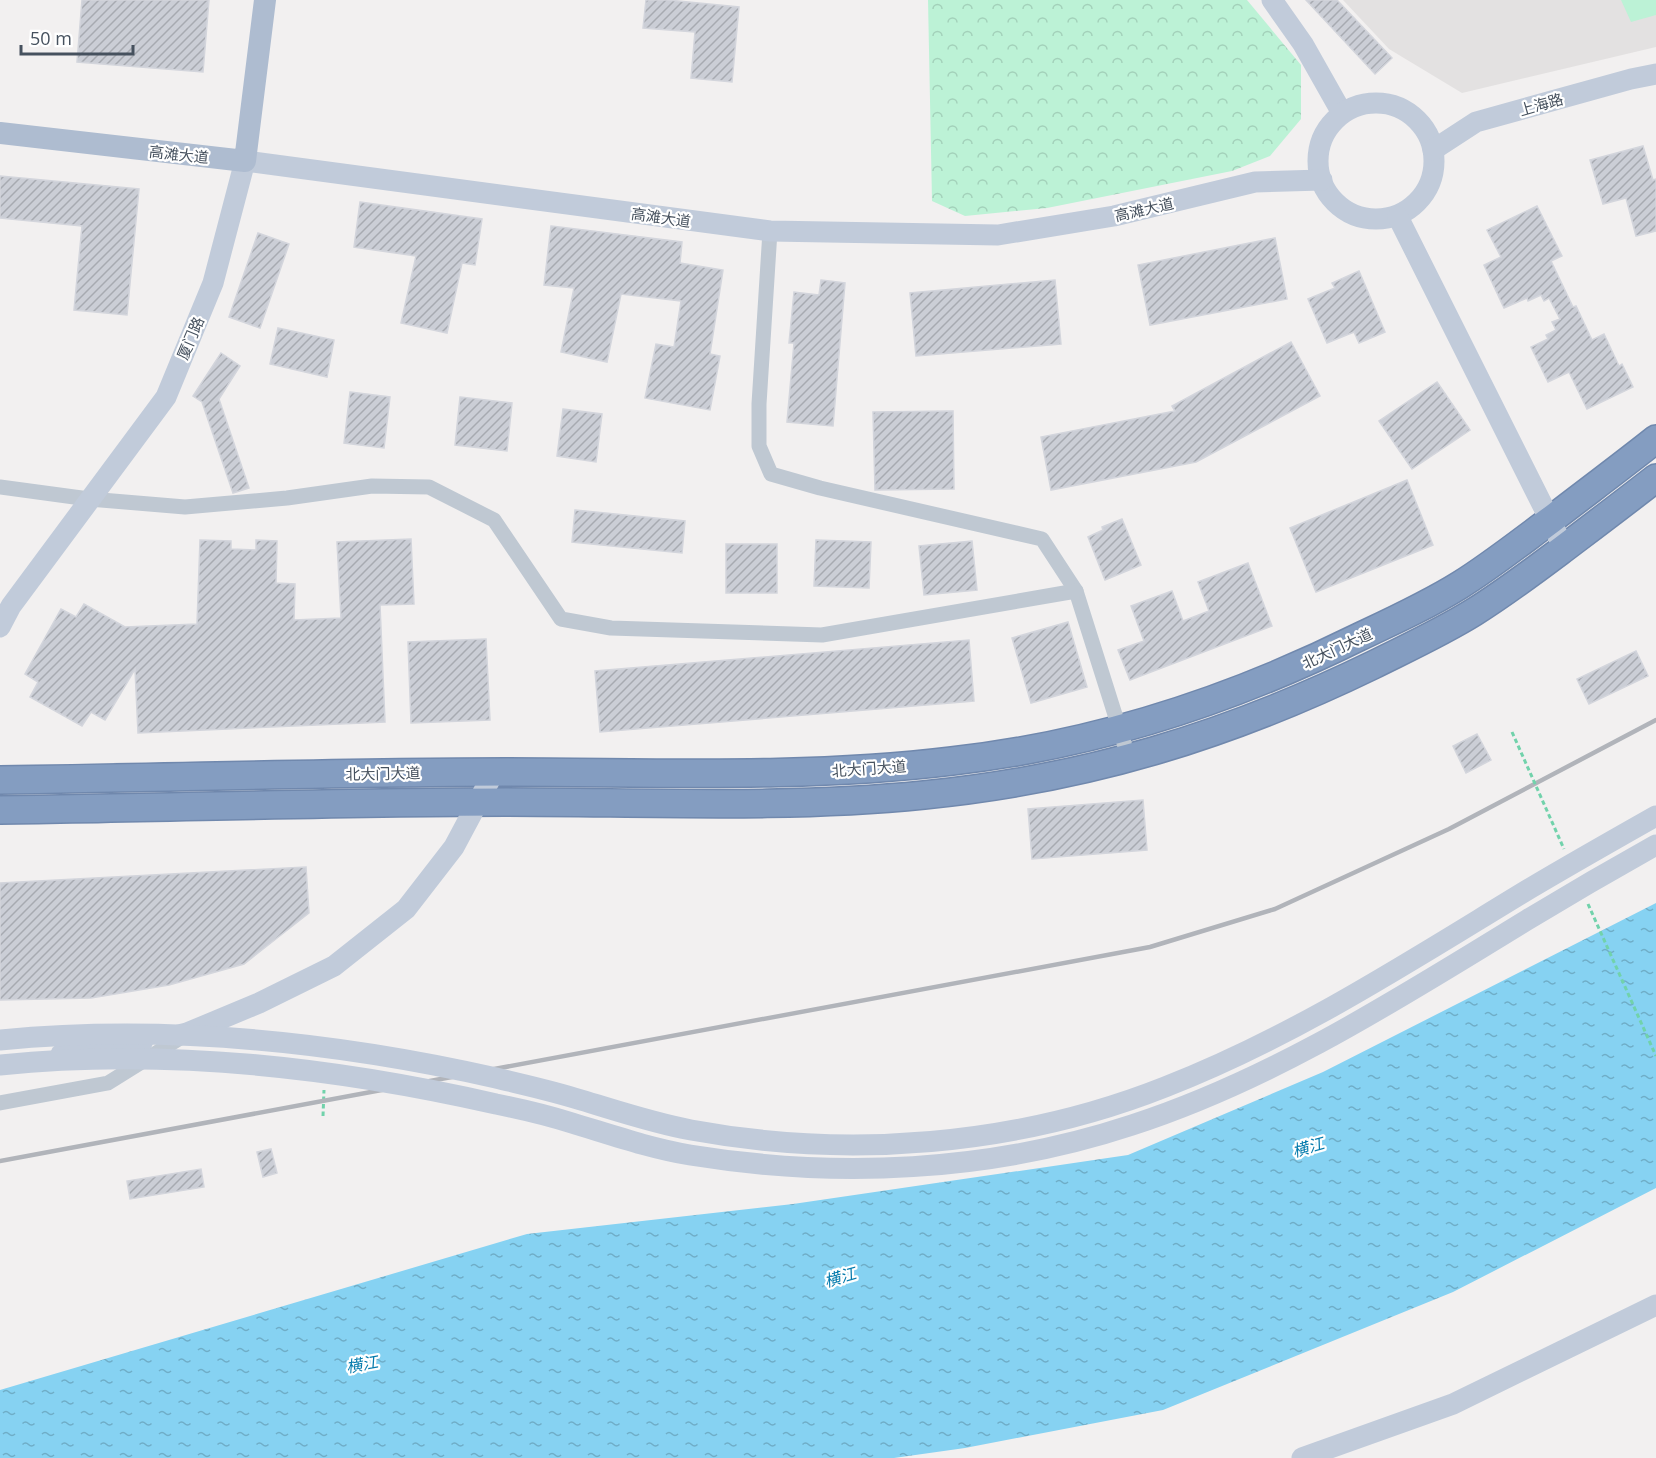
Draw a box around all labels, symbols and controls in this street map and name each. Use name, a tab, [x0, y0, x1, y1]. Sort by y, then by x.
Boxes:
scale bar	[21, 18, 134, 56]
text: 50 m	[30, 26, 72, 50]
street label: 上海路	[1517, 88, 1565, 120]
street label: 高滩大道	[148, 141, 210, 167]
street label: 高滩大道	[1113, 193, 1175, 225]
street label: 高滩大道	[630, 203, 692, 231]
street label: 厦门路	[172, 313, 208, 363]
street label: 北大门大道	[1299, 623, 1375, 673]
street label: 北大门大道	[831, 755, 907, 781]
street label: 北大门大道	[345, 762, 421, 784]
water label: 横江	[1290, 1131, 1328, 1162]
water label: 横江	[822, 1261, 860, 1292]
water label: 横江	[344, 1350, 382, 1378]

